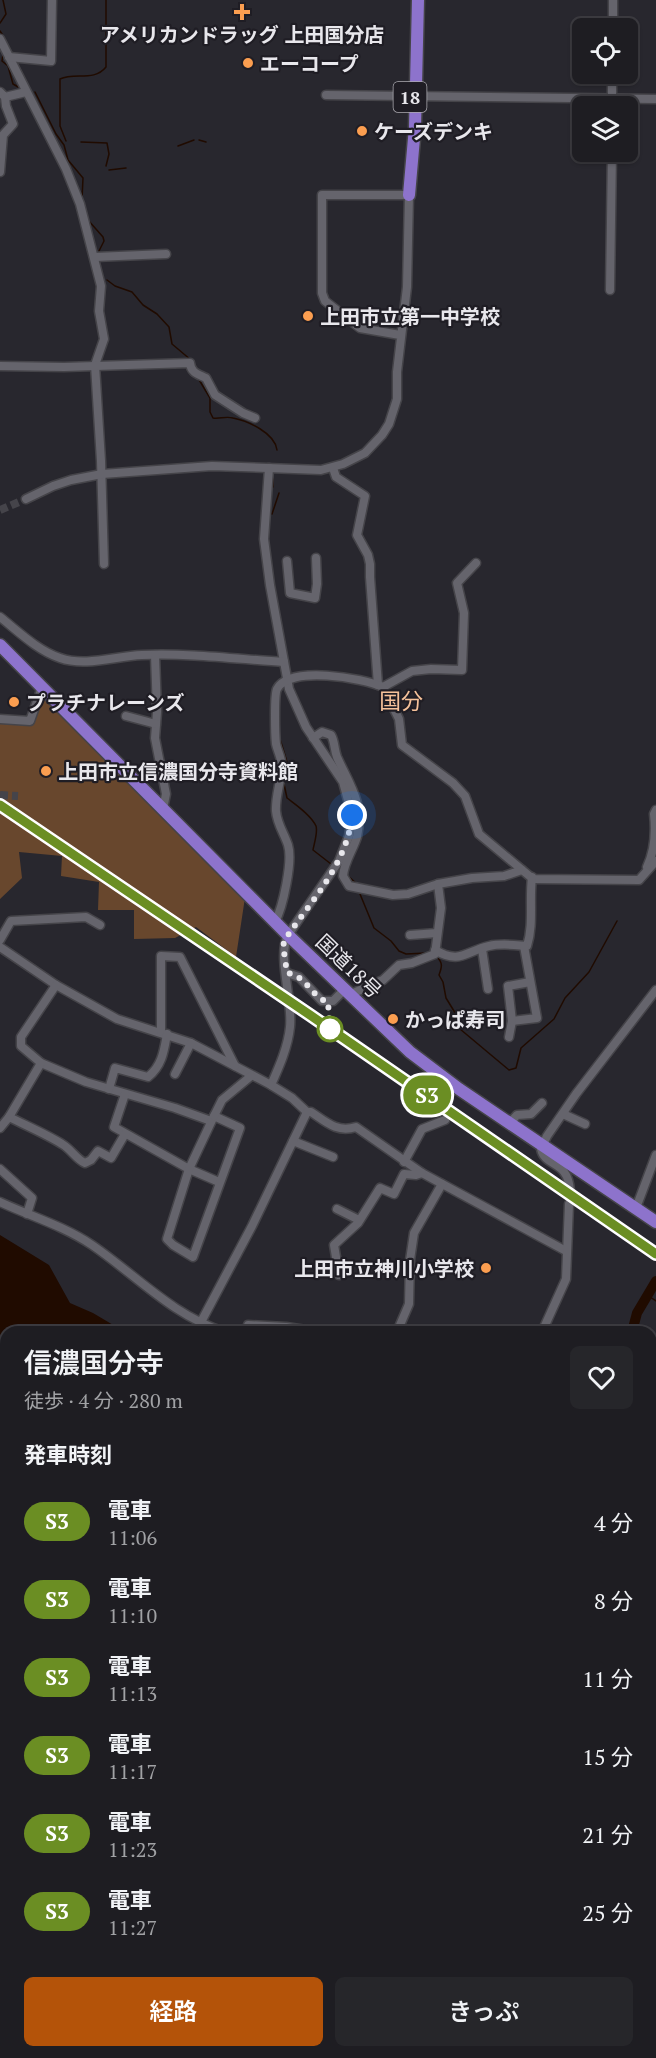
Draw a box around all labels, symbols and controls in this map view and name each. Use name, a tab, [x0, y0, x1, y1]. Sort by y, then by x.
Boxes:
marker: アメリカンドラッグ 上田国分店	[235, 5, 249, 19]
map controls	[572, 18, 638, 162]
button: locate	[572, 18, 638, 84]
place label: アメリカンドラッグ 上田国分店	[100, 21, 384, 48]
place label: エーコープ	[260, 50, 359, 77]
marker: エーコープ	[241, 56, 255, 70]
road number: 18	[394, 82, 426, 112]
button: layers	[572, 96, 638, 162]
place label: ケーズデンキ	[374, 118, 493, 145]
marker: ケーズデンキ	[355, 124, 369, 138]
place label: 上田市立第一中学校	[320, 303, 500, 330]
marker: 上田市立第一中学校	[301, 309, 315, 323]
district label: 国分	[379, 686, 423, 715]
place label: プラチナレーンズ	[26, 689, 185, 716]
marker: プラチナレーンズ	[7, 695, 21, 709]
place label: 上田市立信濃国分寺資料館	[58, 758, 298, 785]
marker: 上田市立信濃国分寺資料館	[39, 764, 53, 778]
your location	[337, 800, 367, 830]
street label: 国道18号	[310, 928, 388, 1004]
place label: かっぱ寿司	[405, 1006, 505, 1033]
marker: かっぱ寿司	[386, 1012, 400, 1026]
unlabelled marker	[317, 1016, 343, 1042]
line badge: S3	[400, 1076, 454, 1114]
text: S3	[415, 1081, 439, 1109]
place label: 上田市立神川小学校	[294, 1255, 474, 1282]
marker: 上田市立神川小学校	[479, 1261, 493, 1275]
text: 信濃国分寺	[24, 1344, 164, 1381]
button: heart	[570, 1346, 633, 1409]
text: 徒歩 · 4 分 · 280 m	[24, 1387, 183, 1414]
text: 発車時刻	[24, 1440, 112, 1469]
text: 電車	[108, 1495, 152, 1524]
text: S3	[45, 1507, 69, 1535]
text: 4 分	[594, 1508, 633, 1537]
text: 11:06	[108, 1524, 157, 1551]
text: 電車	[108, 1573, 152, 1602]
text: S3	[45, 1585, 69, 1613]
text: 8 分	[594, 1586, 633, 1615]
text: 11:10	[108, 1602, 157, 1629]
text: 電車	[108, 1651, 152, 1680]
text: S3	[45, 1663, 69, 1691]
text: 11 分	[582, 1664, 633, 1693]
text: 11:13	[108, 1680, 157, 1707]
text: 電車	[108, 1729, 152, 1758]
text: S3	[45, 1741, 69, 1769]
text: 15 分	[582, 1742, 633, 1771]
text: 11:17	[108, 1758, 157, 1785]
text: 電車	[108, 1807, 152, 1836]
text: S3	[45, 1819, 69, 1847]
text: 21 分	[582, 1820, 633, 1849]
text: 11:23	[108, 1836, 157, 1863]
text: 電車	[108, 1885, 152, 1914]
text: S3	[45, 1897, 69, 1925]
text: 25 分	[582, 1898, 633, 1927]
text: 11:27	[108, 1914, 157, 1941]
button: 経路	[24, 1977, 323, 2046]
button: きっぷ	[335, 1977, 633, 2046]

